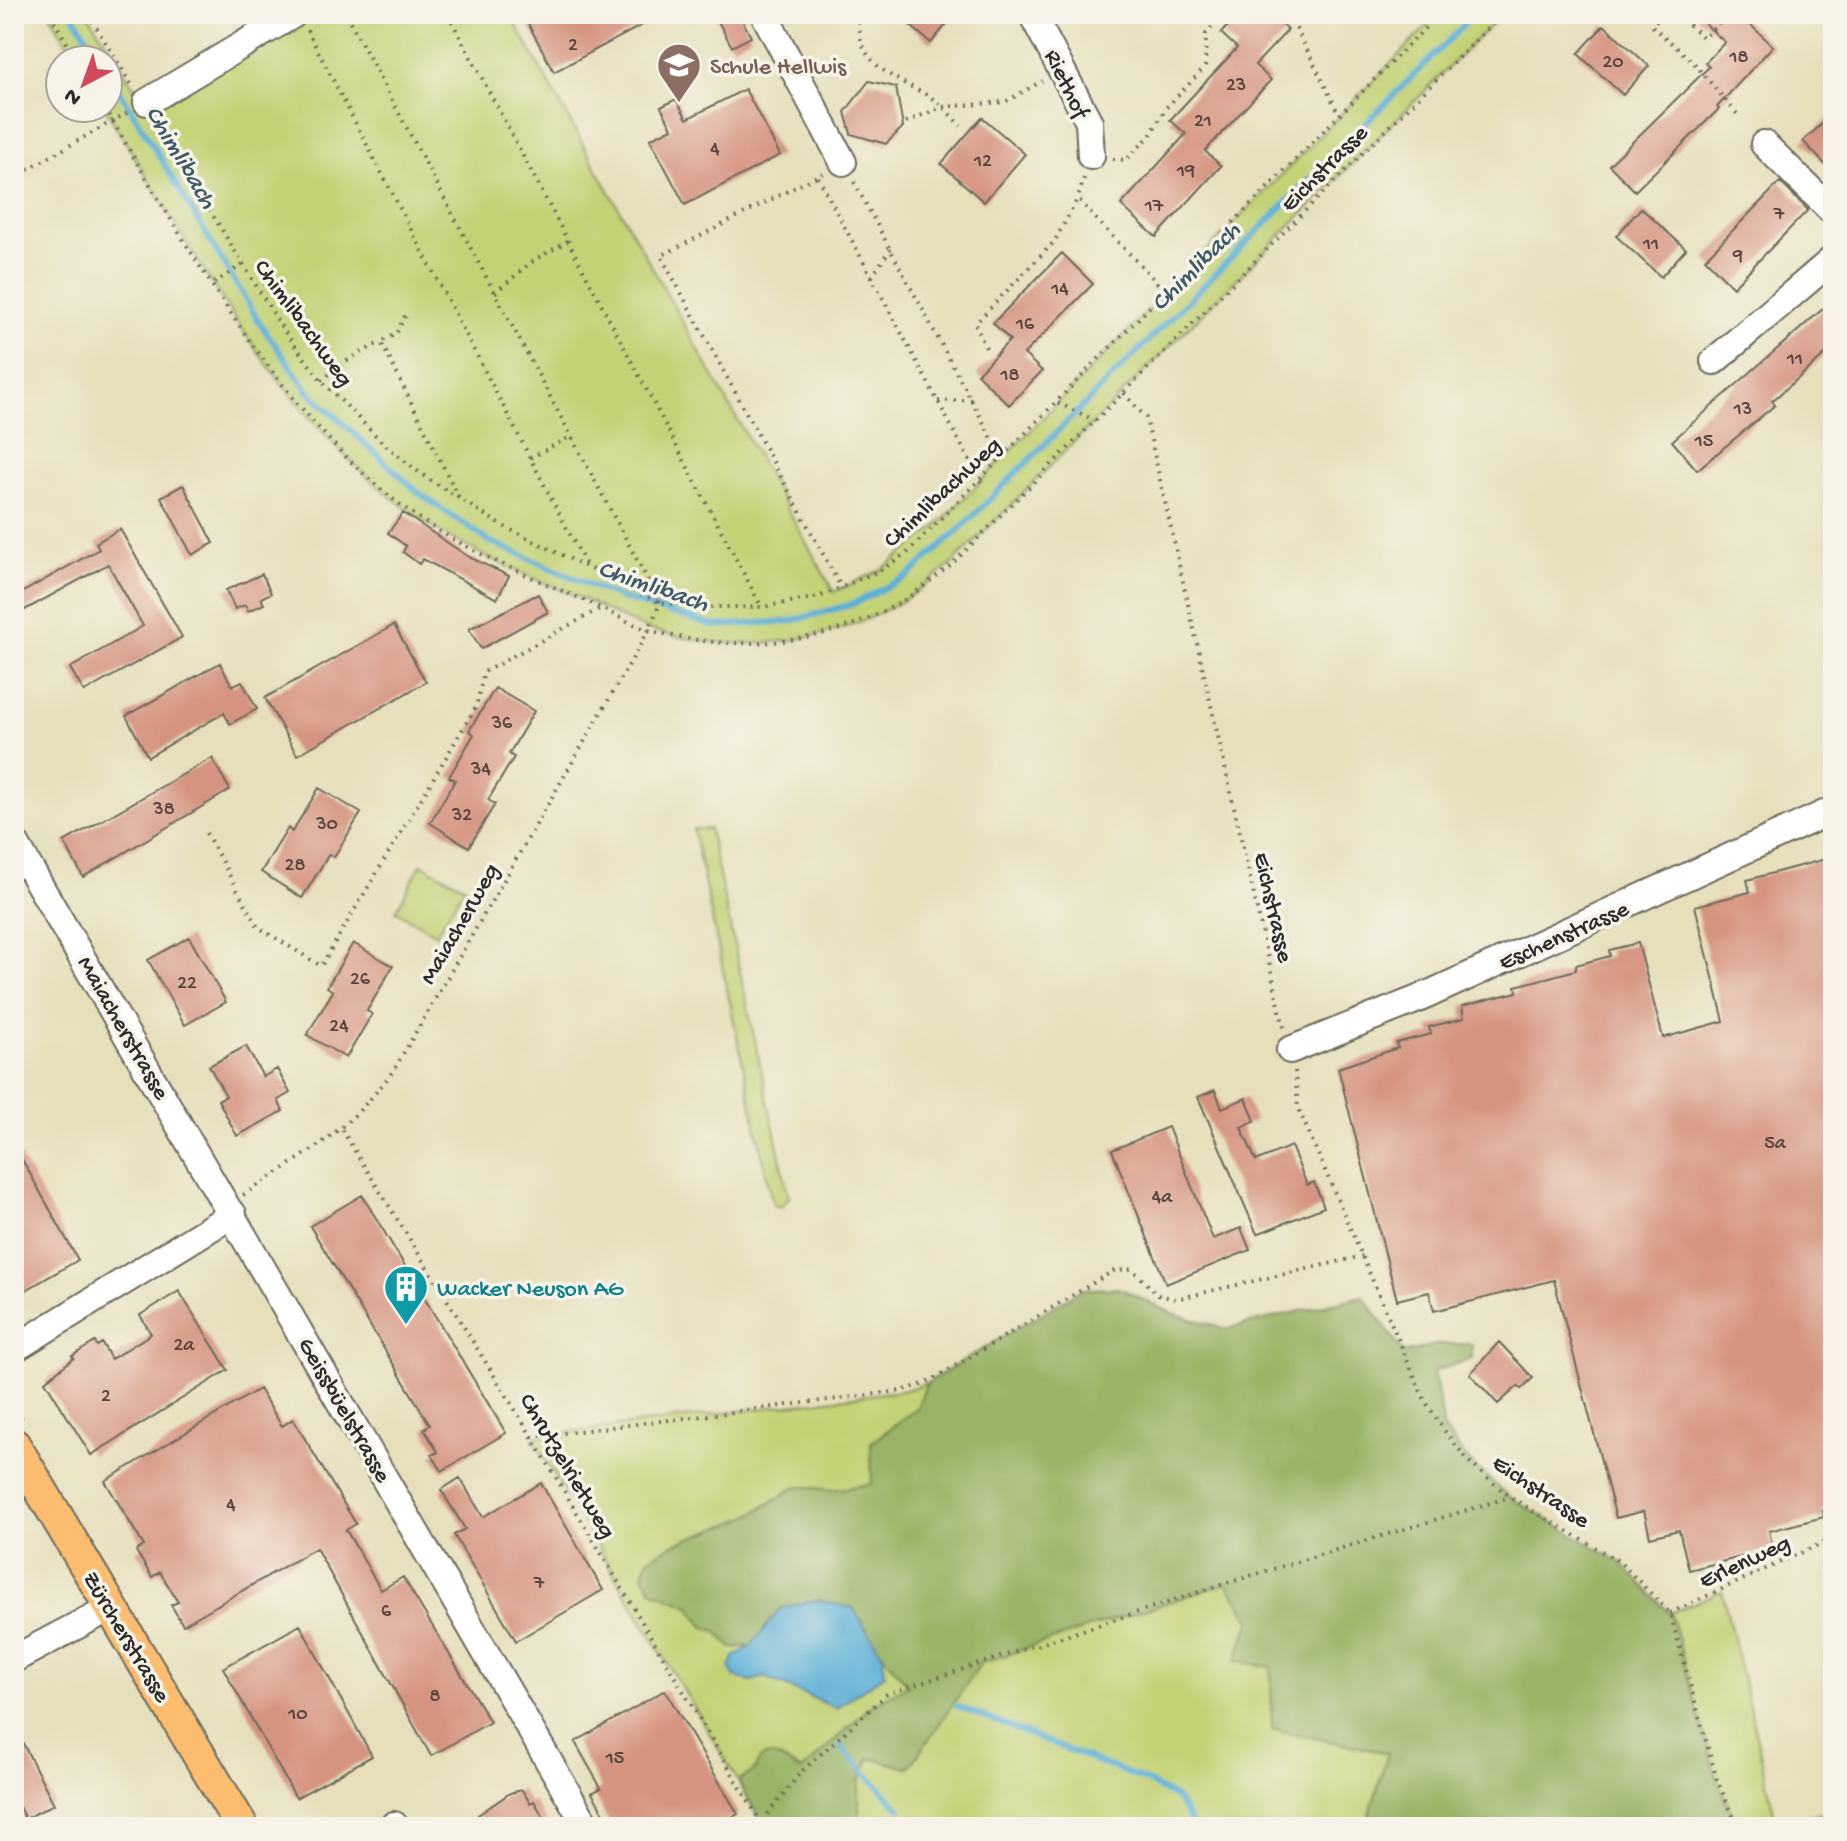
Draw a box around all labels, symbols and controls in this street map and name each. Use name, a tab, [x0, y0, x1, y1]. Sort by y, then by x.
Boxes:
house number: 2	[568, 35, 578, 58]
school or university icon: Schule Hellwis	[655, 41, 703, 104]
north arrow	[44, 44, 124, 124]
street label: Riethof	[1036, 46, 1095, 125]
house number: 18	[1728, 47, 1749, 70]
house number: 20	[1602, 52, 1624, 75]
place label: Schule Hellwis	[710, 54, 847, 83]
house number: 23	[1226, 75, 1246, 98]
text: N	[60, 82, 87, 111]
water label: Chimlibach	[136, 101, 222, 216]
house number: 21	[1194, 111, 1212, 134]
street label: Eichstrasse	[1276, 119, 1376, 219]
house number: 4	[710, 139, 720, 162]
house number: 12	[973, 151, 992, 174]
house number: 19	[1176, 161, 1195, 184]
house number: 17	[1144, 196, 1164, 219]
house number: 7	[1773, 204, 1785, 227]
water label: Chimlibach	[1146, 216, 1249, 320]
house number: 11	[1642, 234, 1659, 257]
house number: 9	[1732, 246, 1743, 269]
street label: Chimlibachweg	[246, 255, 358, 393]
house number: 14	[1050, 279, 1069, 302]
house number: 16	[1015, 314, 1035, 337]
house number: 11	[1786, 349, 1803, 372]
house number: 18	[999, 365, 1020, 388]
house number: 13	[1733, 399, 1752, 422]
house number: 15	[1694, 431, 1713, 454]
street label: Chimlibachweg	[879, 432, 1008, 555]
water label: Chimlibach	[593, 555, 713, 622]
house number: 36	[491, 713, 513, 736]
house number: 34	[470, 759, 491, 782]
house number: 38	[152, 799, 175, 822]
house number: 32	[451, 805, 472, 828]
house number: 30	[315, 814, 338, 837]
street label: Eichstrasse	[1245, 850, 1298, 966]
house number: 28	[285, 855, 305, 878]
street label: Maiacherweg	[415, 859, 507, 990]
street label: Eschenstrasse	[1495, 895, 1634, 979]
street label: Maiacherstrasse	[69, 952, 175, 1106]
house number: 26	[350, 969, 371, 992]
house number: 22	[177, 973, 197, 996]
house number: 24	[329, 1016, 349, 1039]
house number: 5a	[1764, 1133, 1787, 1156]
house number: 4a	[1152, 1187, 1173, 1210]
building icon: Wacker Neuson AG	[382, 1263, 430, 1326]
place label: Wacker Neuson AG	[437, 1276, 624, 1305]
street label: Geissbüelstrasse	[290, 1333, 396, 1489]
house number: 2a	[174, 1335, 195, 1358]
house number: 2	[101, 1386, 111, 1409]
street label: Chrutzelrietweg	[511, 1389, 621, 1545]
street label: Eichstrasse	[1486, 1450, 1595, 1536]
house number: 4	[226, 1495, 236, 1518]
street label: Erlenweg	[1695, 1529, 1796, 1597]
street label: Zürcherstrasse	[75, 1567, 176, 1709]
house number: 7	[533, 1573, 545, 1596]
house number: 6	[381, 1601, 392, 1624]
house number: 8	[430, 1686, 441, 1709]
house number: 10	[287, 1704, 308, 1727]
house number: 15	[605, 1748, 624, 1771]

